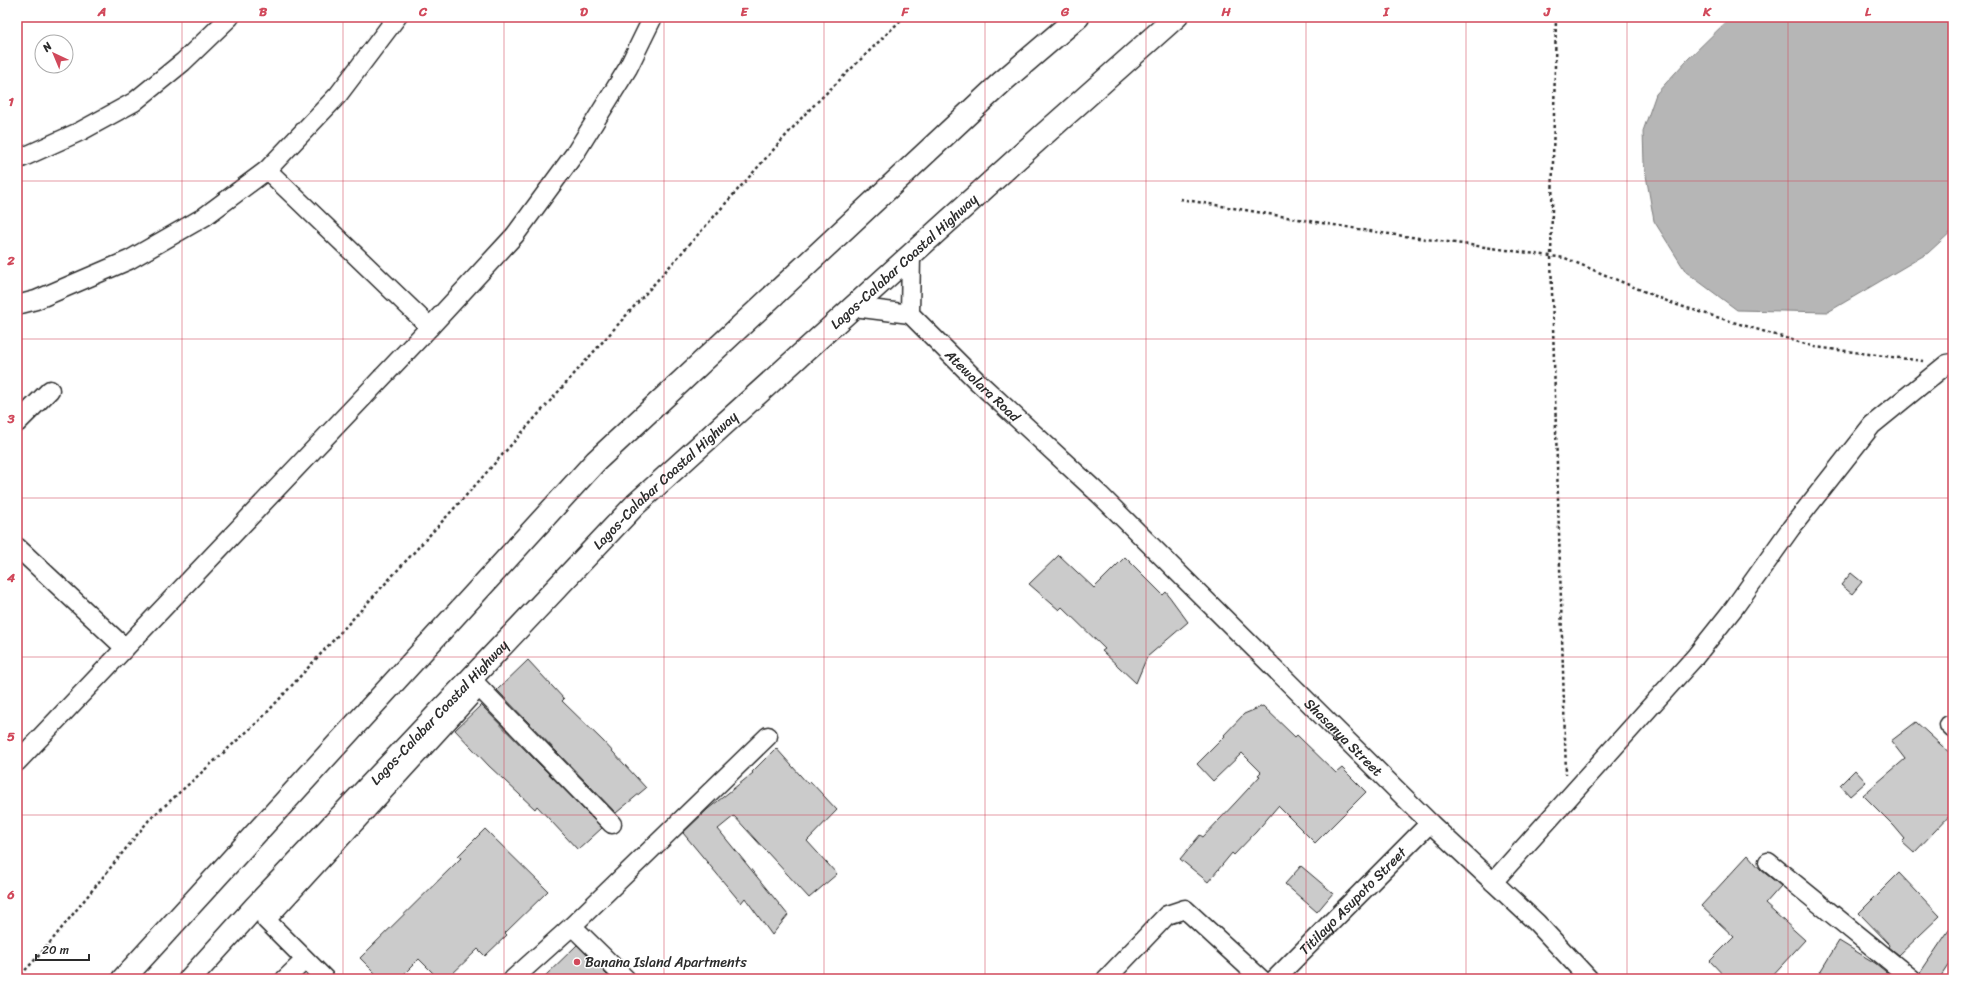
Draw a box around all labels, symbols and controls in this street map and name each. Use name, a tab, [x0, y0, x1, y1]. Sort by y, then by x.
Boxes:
text: A	[97, 0, 106, 23]
text: B	[259, 0, 268, 23]
text: C	[418, 0, 428, 23]
text: D	[580, 0, 588, 23]
text: E	[740, 0, 749, 23]
text: F	[900, 0, 909, 23]
text: G	[1060, 0, 1070, 23]
text: H	[1220, 0, 1231, 23]
text: I	[1382, 0, 1390, 23]
text: J	[1543, 0, 1551, 23]
text: K	[1702, 0, 1712, 23]
text: L	[1865, 0, 1872, 23]
north arrow	[34, 34, 74, 74]
text: N	[37, 37, 57, 57]
text: 1	[8, 90, 14, 113]
street label: Lagos-Calabar Coastal Highway	[824, 187, 985, 336]
text: 2	[6, 249, 15, 272]
street label: Atewolara Road	[938, 343, 1027, 429]
street label: Lagos-Calabar Coastal Highway	[587, 405, 745, 556]
text: 3	[6, 407, 15, 430]
text: 4	[6, 566, 16, 589]
street label: Lagos-Calabar Coastal Highway	[364, 633, 515, 791]
street label: Shasanya Street	[1298, 692, 1389, 783]
text: 5	[7, 725, 15, 748]
street label: Titilayo Asupoto Street	[1293, 840, 1414, 962]
text: 6	[6, 883, 15, 906]
scale bar	[36, 936, 89, 962]
text: 20 m	[42, 939, 69, 961]
place label: Banana Island Apartments	[585, 950, 747, 975]
marker: Banana Island Apartments	[572, 957, 582, 967]

